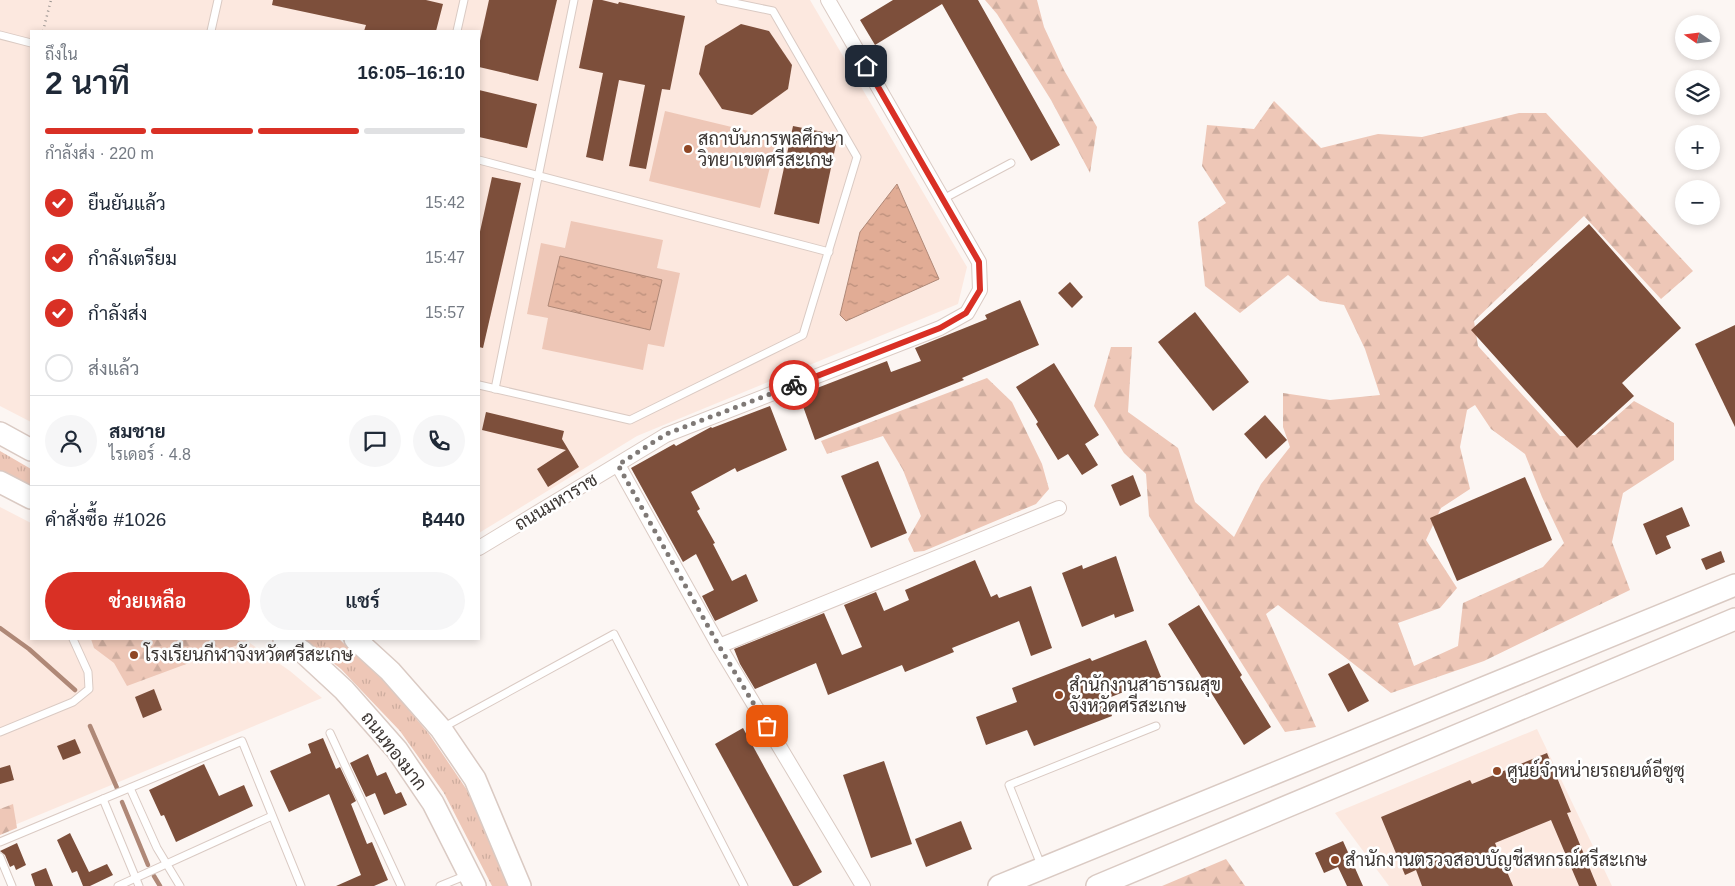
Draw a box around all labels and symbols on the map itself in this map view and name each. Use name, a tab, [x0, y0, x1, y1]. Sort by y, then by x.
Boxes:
north arrow	[1675, 15, 1720, 60]
pin	[845, 45, 887, 87]
place label: สถาบันการพลศึกษา วิทยาเขตศรีสะเกษ	[697, 127, 844, 170]
marker: สถาบันการพลศึกษา วิทยาเขตศรีสะเกษ	[682, 143, 694, 155]
courier	[769, 360, 819, 410]
street label: ถนนมหาราช	[511, 469, 601, 535]
place label: โรงเรียนกีฬาจังหวัดศรีสะเกษ	[143, 642, 354, 665]
marker: โรงเรียนกีฬาจังหวัดศรีสะเกษ	[128, 649, 140, 661]
place label: สำนักงานสาธารณสุข จังหวัดศรีสะเกษ	[1069, 674, 1221, 716]
marker: สำนักงานสาธารณสุข จังหวัดศรีสะเกษ	[1053, 689, 1065, 701]
pin	[746, 705, 788, 747]
street label: ถนนทองมาก	[357, 708, 431, 794]
place label: ศูนย์จำหน่ายรถยนต์อีซูซุ	[1507, 758, 1685, 784]
marker: ศูนย์จำหน่ายรถยนต์อีซูซุ	[1491, 765, 1503, 777]
place label: สำนักงานตรวจสอบบัญชีสหกรณ์ศรีสะเกษ	[1345, 847, 1648, 871]
marker: สำนักงานตรวจสอบบัญชีสหกรณ์ศรีสะเกษ	[1329, 854, 1341, 866]

